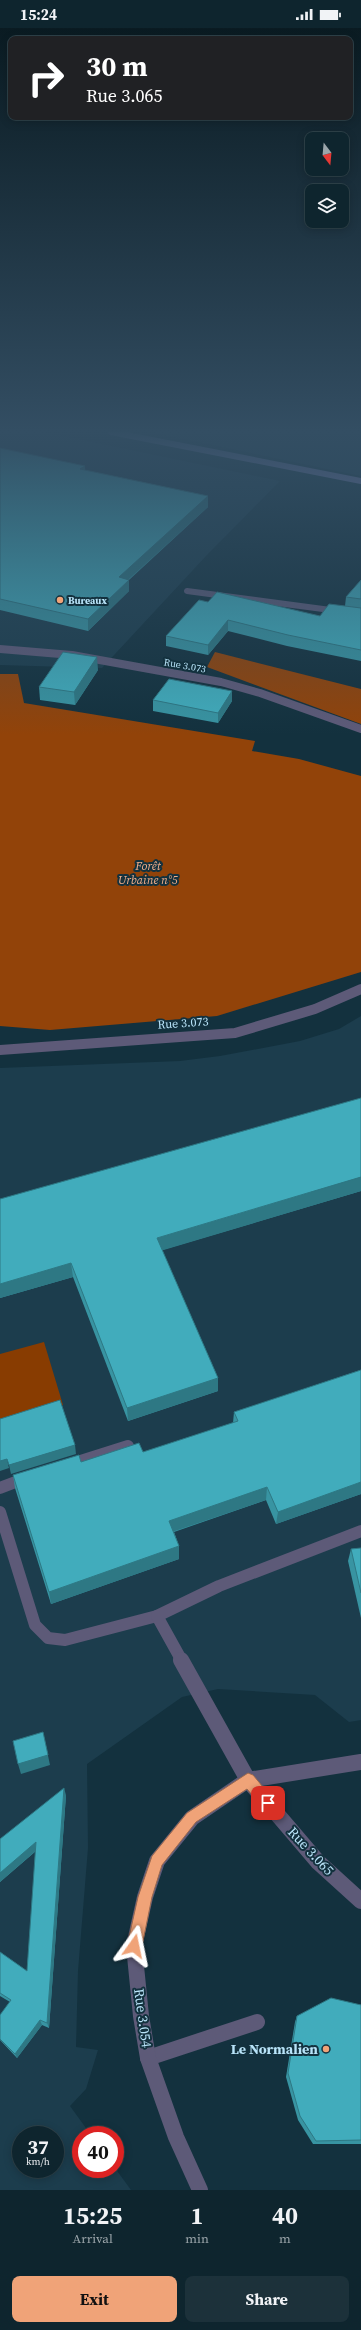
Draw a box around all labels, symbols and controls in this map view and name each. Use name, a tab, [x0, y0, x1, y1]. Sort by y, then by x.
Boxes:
text: 15:24	[20, 4, 57, 25]
text: 30 m	[86, 47, 148, 85]
icon: right	[20, 52, 72, 104]
text: Rue 3.065	[86, 83, 163, 108]
north arrow	[305, 132, 349, 176]
map controls	[305, 132, 349, 228]
button: layers	[305, 184, 349, 228]
place label: Bureaux	[68, 594, 107, 607]
marker: Bureaux	[55, 595, 65, 605]
street label: Rue 3.073	[163, 655, 207, 676]
park label: Forêt Urbaine n°5	[118, 858, 179, 888]
street label: Rue 3.073	[157, 1013, 209, 1033]
pin	[251, 1786, 285, 1820]
icon: arrive	[257, 1792, 279, 1814]
street label: Rue 3.065	[283, 1822, 339, 1880]
position arrow	[113, 1925, 155, 1967]
street label: Rue 3.054	[129, 1987, 157, 2049]
place label: Le Normalien	[231, 2039, 318, 2059]
marker: Le Normalien	[321, 2044, 331, 2054]
speed limit sign: 40	[72, 2126, 124, 2178]
text: 37	[27, 2133, 49, 2161]
text: km/h	[26, 2155, 50, 2168]
text: 15:25	[63, 2199, 122, 2232]
text: 1	[191, 2199, 204, 2232]
text: 40	[272, 2199, 298, 2232]
text: Arrival	[73, 2230, 113, 2247]
text: min	[185, 2230, 209, 2247]
text: m	[279, 2230, 291, 2247]
button: Exit	[12, 2276, 177, 2322]
button: Share	[185, 2276, 349, 2322]

